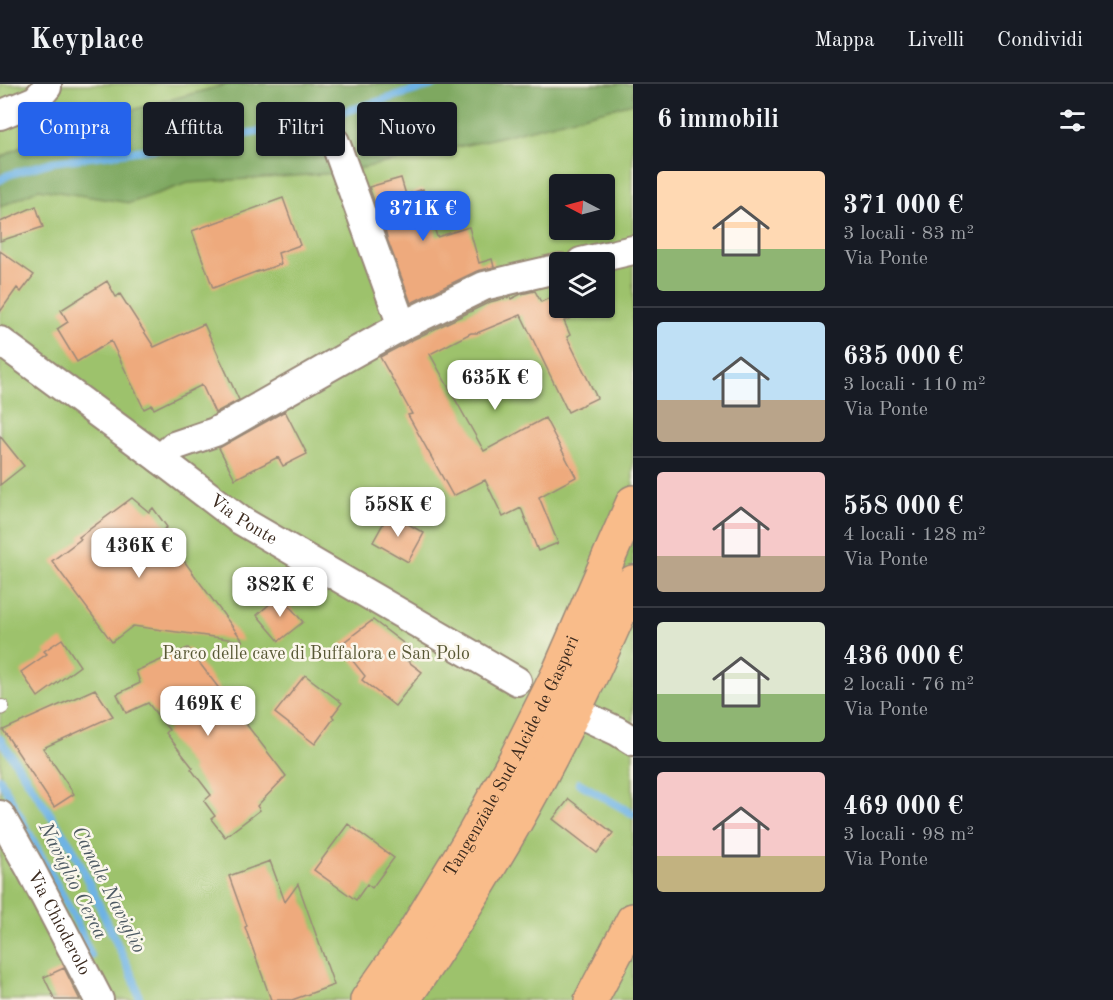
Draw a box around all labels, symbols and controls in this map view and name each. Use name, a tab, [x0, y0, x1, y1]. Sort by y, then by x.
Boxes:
text: Keyplace	[30, 27, 144, 55]
text: Mappa	[814, 30, 875, 51]
text: Livelli	[908, 30, 964, 51]
text: Condividi	[997, 30, 1083, 51]
chip: Compra	[18, 102, 131, 156]
chip: Affitta	[143, 102, 244, 156]
chip: Filtri	[256, 102, 345, 156]
chip: Nuovo	[357, 102, 457, 156]
icon: filters	[1056, 104, 1089, 137]
text: 6 immobili	[657, 107, 779, 133]
north arrow	[549, 174, 615, 240]
map controls	[549, 174, 615, 318]
pin: 371K €	[374, 191, 472, 242]
text: 371 000 €	[843, 193, 963, 219]
icon: home	[705, 195, 777, 267]
text: 371K €	[389, 200, 457, 220]
text: 3 locali · 83 m²	[843, 224, 974, 244]
text: Via Ponte	[843, 249, 928, 269]
button: layers	[549, 252, 615, 318]
text: 635 000 €	[843, 344, 963, 370]
icon: home	[705, 346, 777, 418]
pin: 635K €	[446, 360, 544, 411]
text: 635K €	[461, 369, 529, 389]
text: 3 locali · 110 m²	[843, 375, 986, 395]
text: Via Ponte	[843, 400, 928, 420]
pin: 558K €	[349, 487, 447, 538]
street label: Via Ponte	[206, 491, 280, 548]
text: 558 000 €	[843, 494, 963, 520]
text: 558K €	[364, 496, 432, 516]
icon: home	[705, 496, 777, 568]
text: 4 locali · 128 m²	[843, 525, 986, 545]
pin: 436K €	[90, 528, 188, 579]
text: 436K €	[105, 537, 173, 557]
text: Via Ponte	[843, 550, 928, 570]
pin: 382K €	[231, 567, 329, 618]
text: 382K €	[246, 576, 314, 596]
street label: Tangenziale Sud Alcide de Gasperi	[441, 633, 583, 880]
text: 436 000 €	[843, 644, 963, 670]
park label: Parco delle cave di Buffalora e San Polo	[162, 645, 470, 663]
icon: home	[705, 646, 777, 718]
text: 2 locali · 76 m²	[843, 675, 974, 695]
pin: 469K €	[159, 686, 257, 737]
text: 469K €	[174, 695, 242, 715]
text: Via Ponte	[843, 700, 928, 720]
text: 469 000 €	[843, 794, 963, 820]
icon: home	[705, 796, 777, 868]
water label: Naviglio Cerca	[33, 818, 110, 943]
water label: Canale Naviglio	[67, 823, 149, 957]
text: 3 locali · 98 m²	[843, 825, 974, 845]
text: Via Ponte	[843, 850, 928, 870]
street label: Via Chioderolo	[24, 868, 94, 978]

